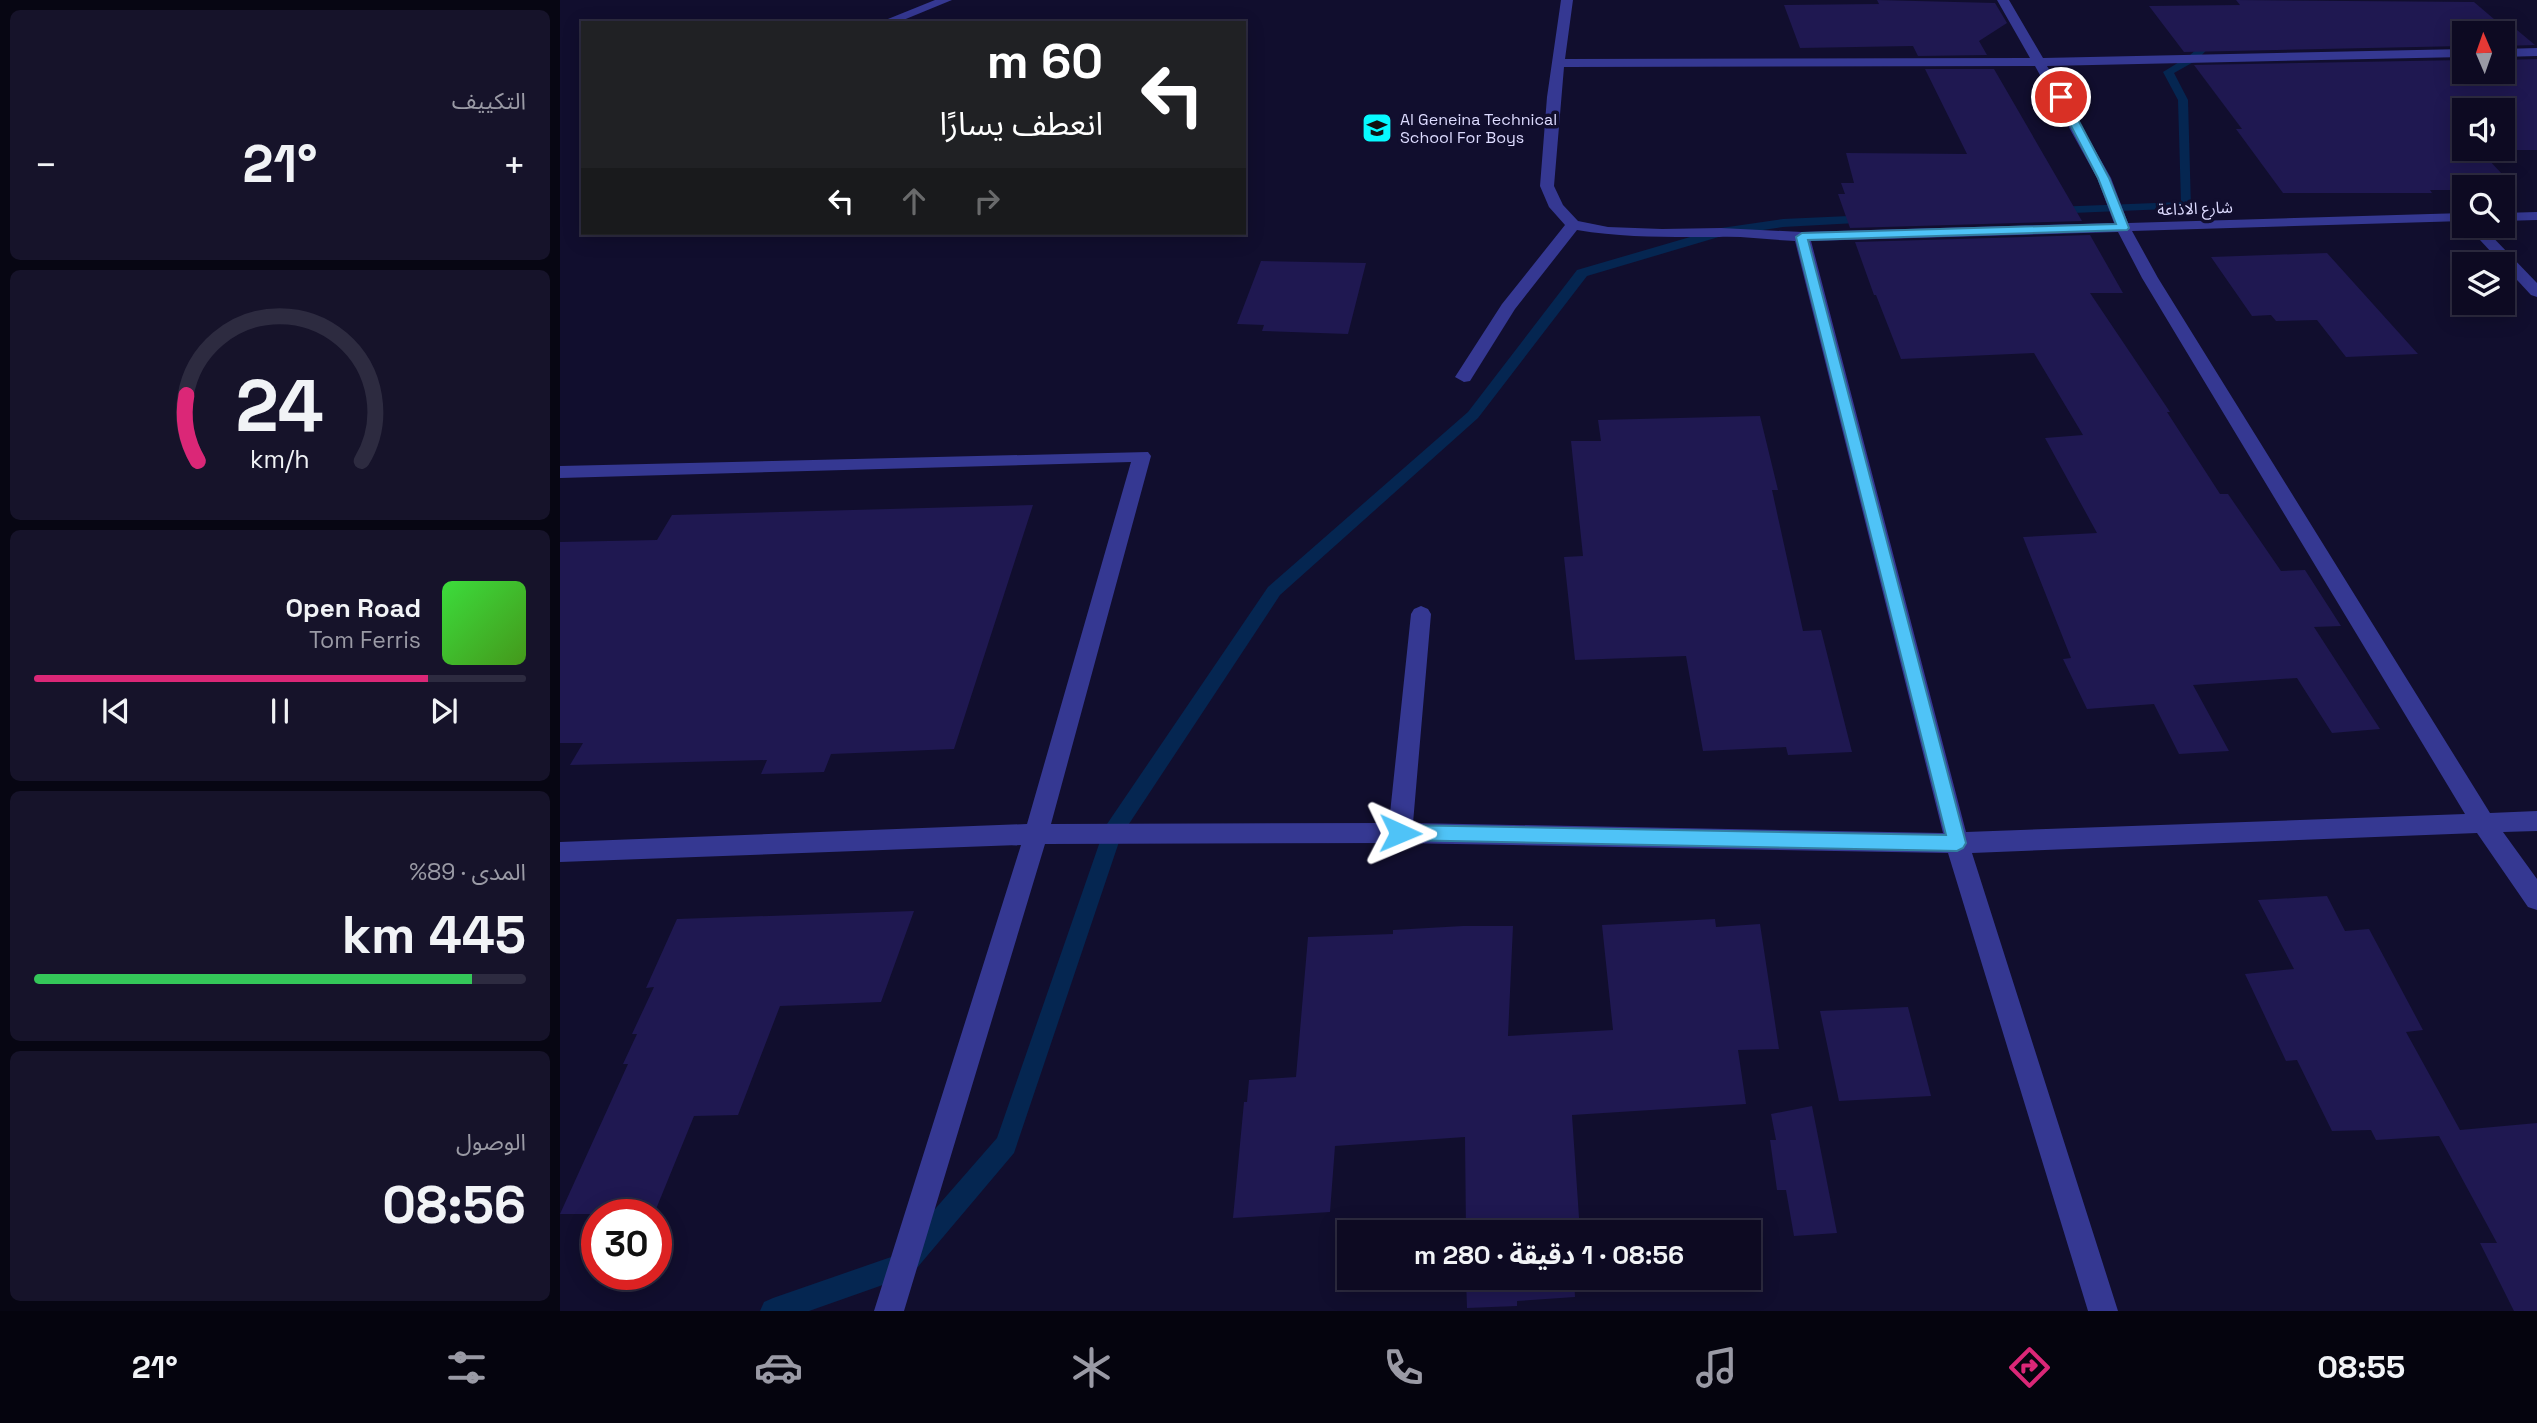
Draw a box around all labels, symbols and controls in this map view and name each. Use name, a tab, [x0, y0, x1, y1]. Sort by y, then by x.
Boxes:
north arrow	[2452, 21, 2515, 84]
map controls	[2452, 21, 2515, 315]
text: 60 m	[987, 30, 1103, 92]
icon: left	[1127, 49, 1218, 140]
pin	[2031, 67, 2091, 127]
icon: arrive	[2042, 78, 2080, 116]
text: التكييف	[452, 86, 526, 116]
button: sound	[2452, 98, 2515, 161]
text: انعطف يسارًا	[939, 104, 1103, 144]
place label: Al Geneina Technical School For Boys	[1400, 109, 1557, 148]
school or university icon: Al Geneina Technical School For Boys	[1360, 111, 1394, 145]
text: 21°	[243, 131, 317, 197]
text: −	[34, 141, 58, 189]
text: +	[502, 141, 526, 189]
button: search	[2452, 175, 2515, 238]
icon: left	[822, 182, 860, 220]
icon: ahead	[895, 182, 933, 220]
icon: right	[968, 182, 1006, 220]
street label: شارع الاذاعة	[2157, 197, 2233, 222]
button: layers	[2452, 252, 2515, 315]
text: 24	[236, 360, 324, 453]
text: km/h	[250, 443, 310, 475]
text: Open Road	[286, 591, 421, 625]
text: Tom Ferris	[309, 625, 421, 655]
icon: previous	[97, 692, 135, 730]
icon: pause	[261, 692, 299, 730]
icon: next	[425, 692, 463, 730]
position arrow	[1363, 796, 1437, 870]
text: المدى · 89%	[409, 857, 526, 887]
text: 445 km	[342, 902, 526, 968]
text: الوصول	[456, 1127, 526, 1157]
text: 08:56	[382, 1172, 526, 1238]
speed limit sign: 30	[581, 1199, 672, 1290]
text: 08:56 · 1 دقيقة · 280 m	[1414, 1238, 1684, 1272]
icon: filters	[442, 1343, 491, 1392]
icon: car	[754, 1343, 803, 1392]
icon: climate	[1067, 1343, 1116, 1392]
icon: phone	[1379, 1343, 1428, 1392]
icon: music	[1692, 1343, 1741, 1392]
icon: directions	[2005, 1343, 2054, 1392]
text: 21°	[132, 1347, 178, 1387]
text: 08:55	[2317, 1347, 2405, 1387]

